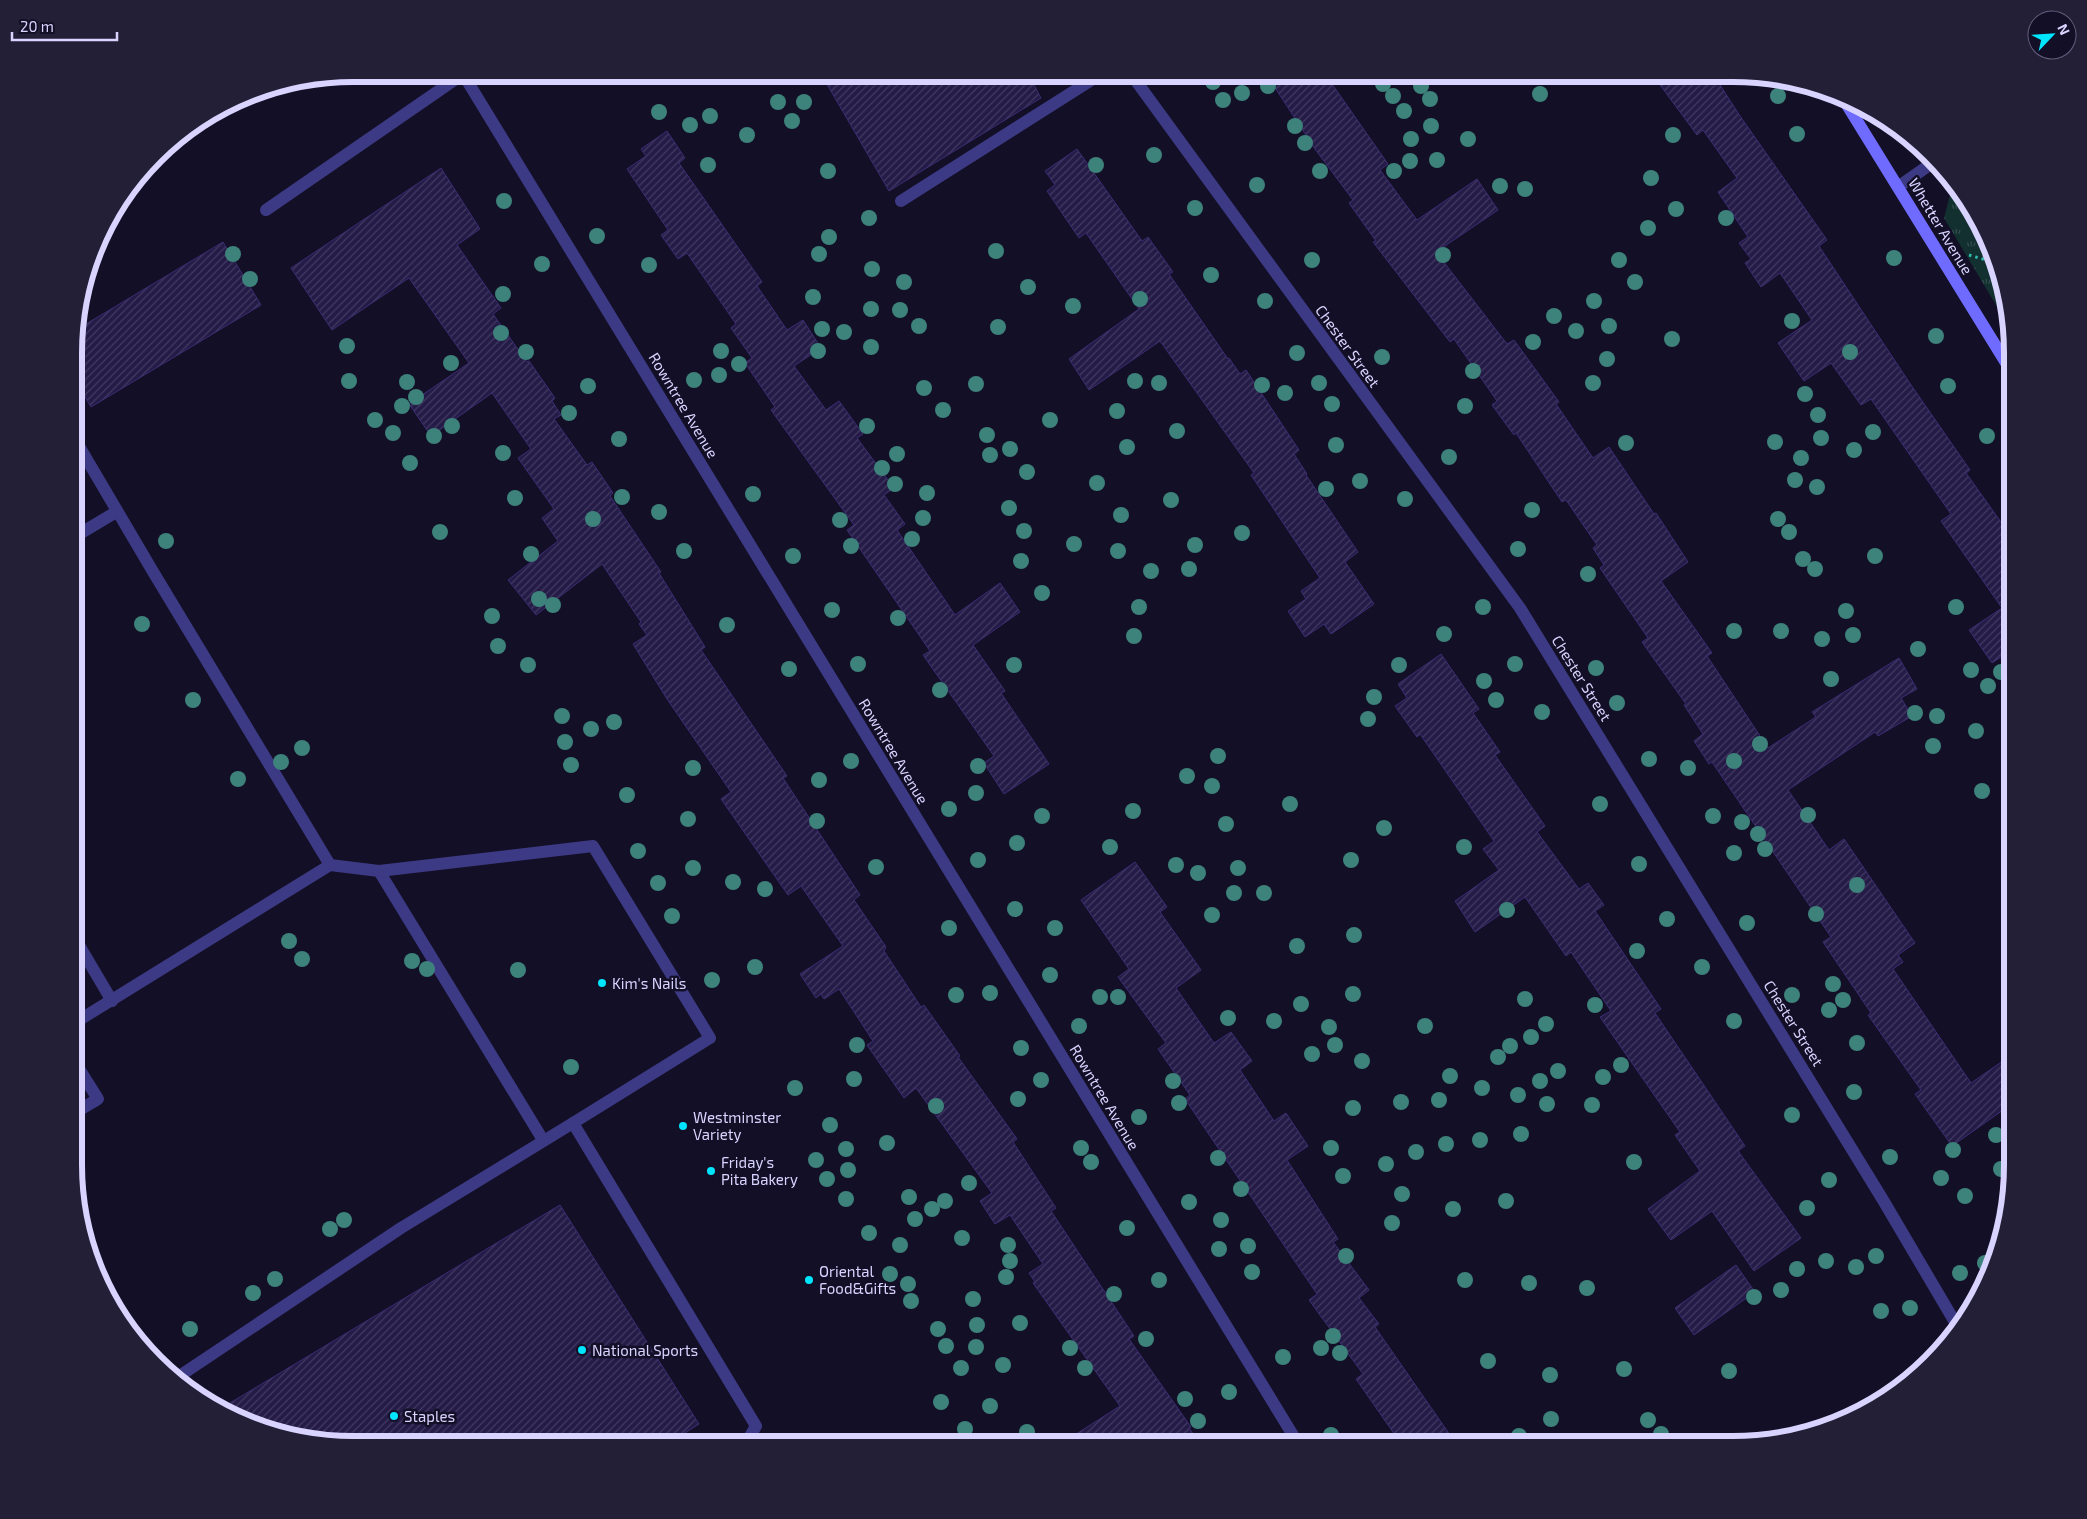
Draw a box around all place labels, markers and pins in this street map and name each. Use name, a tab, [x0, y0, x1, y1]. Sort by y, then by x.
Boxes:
place label: Kim's Nails	[612, 974, 686, 992]
marker: Kim's Nails	[596, 977, 608, 989]
place label: Westminster Variety	[693, 1108, 781, 1143]
marker: Westminster Variety	[677, 1120, 689, 1132]
place label: Friday's Pita Bakery	[721, 1153, 798, 1188]
marker: Friday's Pita Bakery	[705, 1165, 717, 1177]
place label: Oriental Food&Gifts	[819, 1262, 896, 1297]
marker: Oriental Food&Gifts	[803, 1274, 815, 1286]
place label: National Sports	[592, 1341, 698, 1359]
marker: National Sports	[576, 1344, 588, 1356]
place label: Staples	[404, 1407, 455, 1425]
marker: Staples	[388, 1410, 400, 1422]

